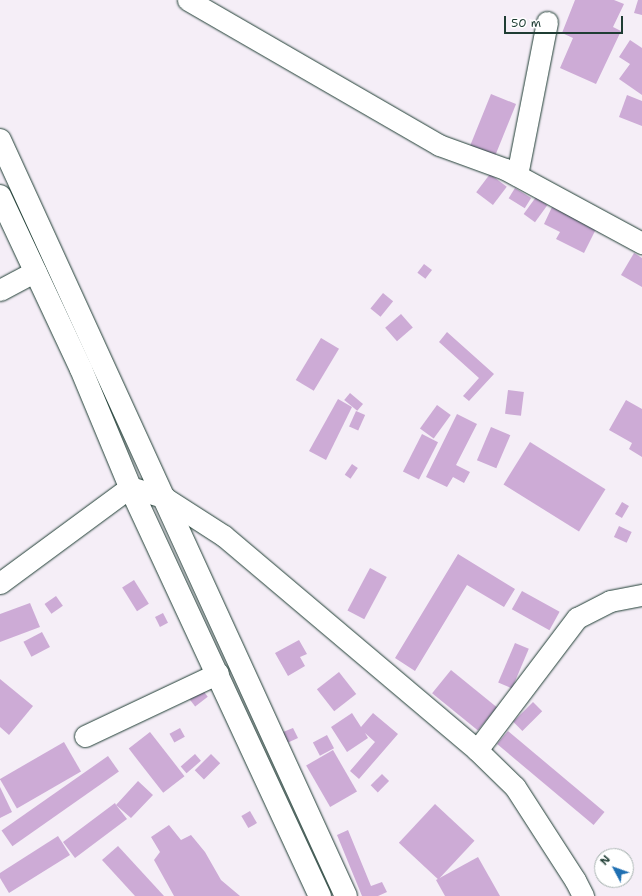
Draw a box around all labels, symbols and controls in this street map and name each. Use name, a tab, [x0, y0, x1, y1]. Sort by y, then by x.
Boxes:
scale bar	[506, 8, 625, 34]
text: 50 m	[511, 15, 541, 31]
north arrow	[594, 848, 634, 888]
text: N	[597, 852, 614, 869]

